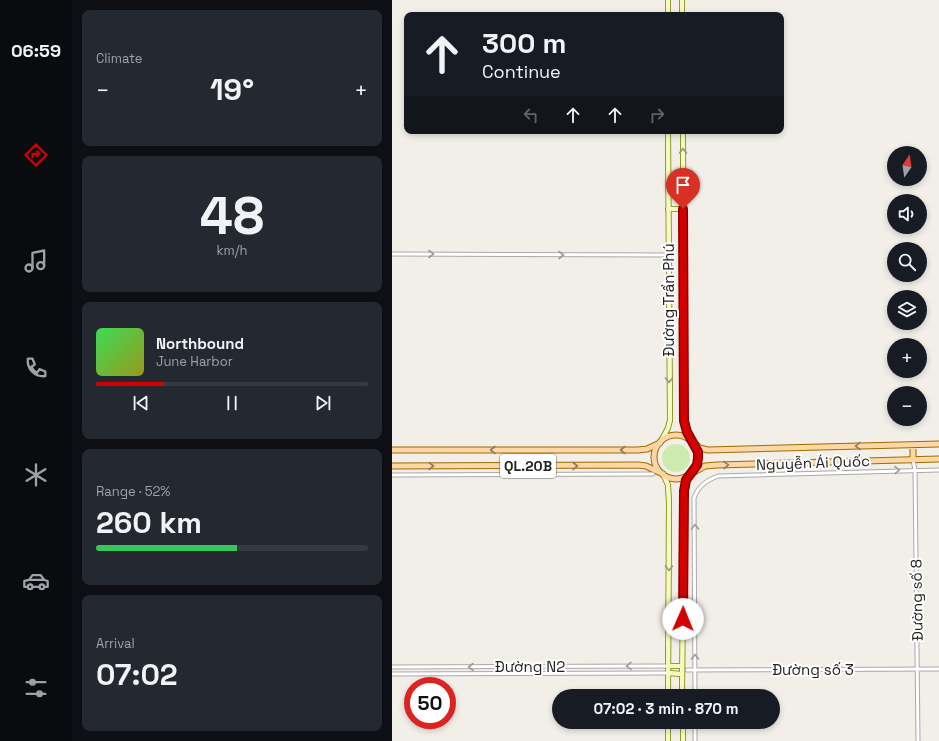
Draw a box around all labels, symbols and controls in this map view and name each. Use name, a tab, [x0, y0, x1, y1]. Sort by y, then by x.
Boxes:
text: 300 m	[482, 25, 566, 61]
icon: ahead	[416, 28, 468, 80]
text: 06:59	[11, 39, 61, 62]
text: Climate	[96, 50, 142, 67]
text: Continue	[482, 60, 561, 83]
text: 19°	[210, 70, 254, 109]
text: −	[96, 76, 110, 104]
text: +	[354, 76, 368, 104]
icon: left	[520, 104, 542, 126]
icon: ahead	[562, 104, 584, 126]
icon: ahead	[604, 104, 626, 126]
icon: right	[646, 104, 668, 126]
icon: directions	[22, 141, 50, 169]
north arrow	[887, 146, 927, 186]
map controls	[887, 146, 927, 426]
one-way arrow	[679, 148, 687, 154]
pin	[666, 168, 700, 209]
icon: arrive	[672, 174, 694, 196]
text: 48	[200, 183, 264, 249]
button: sound	[887, 194, 927, 234]
text: km/h	[217, 242, 247, 259]
button: search	[887, 242, 927, 282]
street label: Đường Trần Phú	[659, 243, 678, 357]
icon: music	[22, 247, 50, 275]
one-way arrow	[428, 250, 434, 258]
one-way arrow	[558, 251, 564, 259]
button: layers	[887, 290, 927, 330]
text: Northbound	[156, 334, 244, 353]
button: +	[887, 338, 927, 378]
text: June Harbor	[156, 353, 233, 370]
icon: phone	[22, 354, 50, 382]
one-way arrow	[665, 377, 673, 383]
button: −	[887, 386, 927, 426]
icon: previous	[130, 392, 152, 414]
icon: pause	[221, 392, 243, 414]
icon: next	[312, 392, 334, 414]
one-way arrow	[855, 442, 861, 450]
one-way arrow	[490, 446, 496, 454]
one-way arrow	[620, 446, 626, 454]
street label: Nguyễn Ái Quốc	[756, 451, 870, 474]
road number: QL.20B	[500, 454, 556, 478]
icon: climate	[22, 461, 50, 489]
one-way arrow	[572, 461, 578, 470]
one-way arrow	[723, 461, 729, 469]
one-way arrow	[428, 462, 434, 470]
one-way arrow	[894, 466, 900, 475]
text: Range · 52%	[96, 483, 170, 500]
text: 260 km	[96, 503, 202, 542]
one-way arrow	[690, 524, 699, 530]
street label: Đường số 8	[906, 559, 927, 641]
one-way arrow	[665, 565, 673, 571]
icon: car	[22, 567, 50, 595]
position arrow	[662, 598, 704, 640]
text: Arrival	[96, 635, 135, 652]
one-way arrow	[691, 654, 699, 660]
text: 07:02	[96, 655, 178, 694]
street label: Đường N2	[495, 657, 565, 676]
street label: Đường số 3	[772, 660, 854, 679]
one-way arrow	[626, 662, 632, 670]
one-way arrow	[468, 663, 474, 671]
icon: filters	[22, 674, 50, 702]
speed limit sign: 50	[404, 677, 456, 729]
text: 07:02 · 3 min · 870 m	[593, 699, 739, 718]

